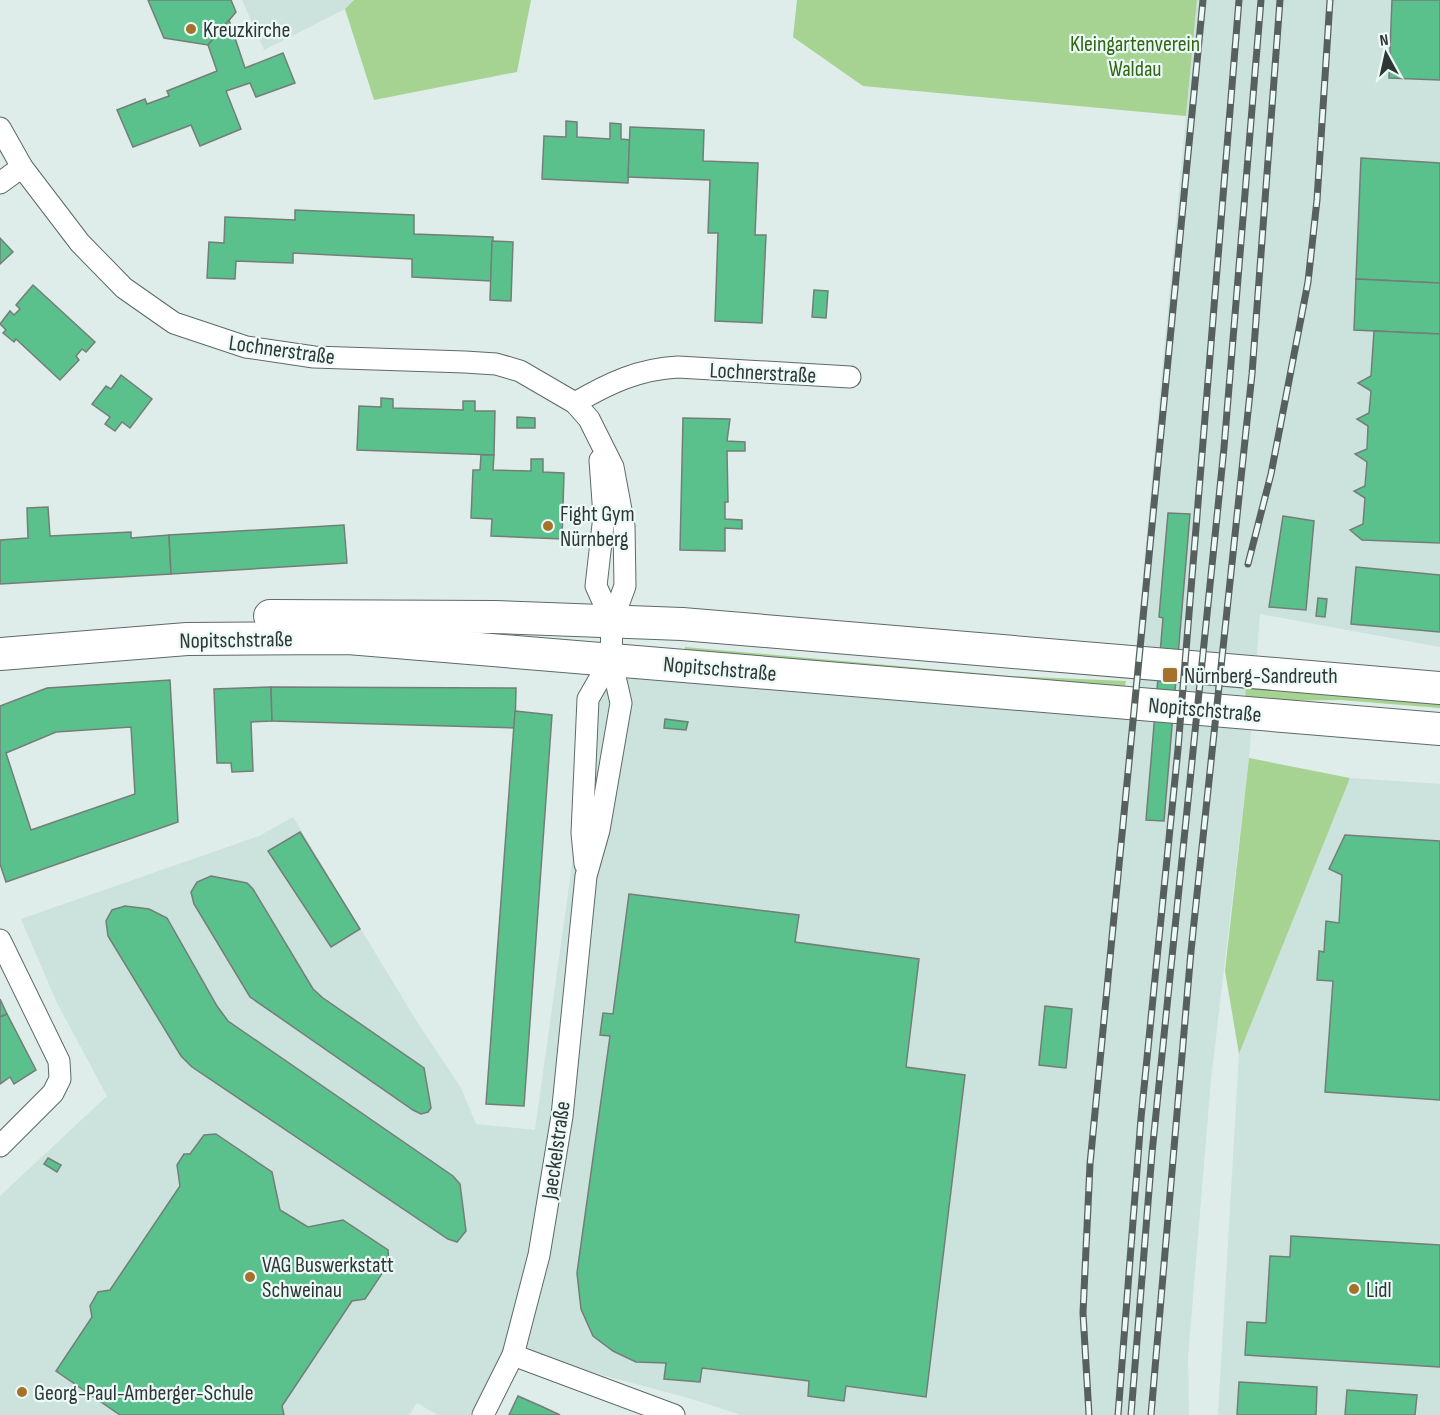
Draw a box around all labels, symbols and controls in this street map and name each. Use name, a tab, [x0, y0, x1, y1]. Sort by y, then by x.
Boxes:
place label: Kreuzkirche	[203, 17, 290, 44]
marker: Kreuzkirche	[184, 22, 198, 36]
north arrow	[1356, 24, 1416, 84]
park label: Kleingartenverein Waldau	[1070, 31, 1200, 83]
text: N	[1379, 31, 1390, 51]
street label: Lochnerstraße	[227, 330, 336, 371]
street label: Lochnerstraße	[709, 357, 817, 390]
place label: Fight Gym Nürnberg	[560, 501, 635, 553]
marker: Fight Gym Nürnberg	[541, 519, 555, 533]
street label: Nopitschstraße	[179, 626, 293, 655]
street label: Nopitschstraße	[662, 651, 778, 688]
place label: Nürnberg-Sandreuth	[1184, 663, 1338, 690]
marker: Nürnberg-Sandreuth	[1161, 666, 1179, 684]
street label: Nopitschstraße	[1147, 692, 1263, 729]
street label: Jaeckelstraße	[536, 1099, 577, 1202]
place label: VAG Buswerkstatt Schweinau	[262, 1252, 394, 1304]
marker: VAG Buswerkstatt Schweinau	[243, 1270, 257, 1284]
place label: Lidl	[1366, 1277, 1392, 1304]
marker: Lidl	[1347, 1282, 1361, 1296]
place label: Georg-Paul-Amberger-Schule	[34, 1380, 254, 1407]
marker: Georg-Paul-Amberger-Schule	[15, 1385, 29, 1399]

